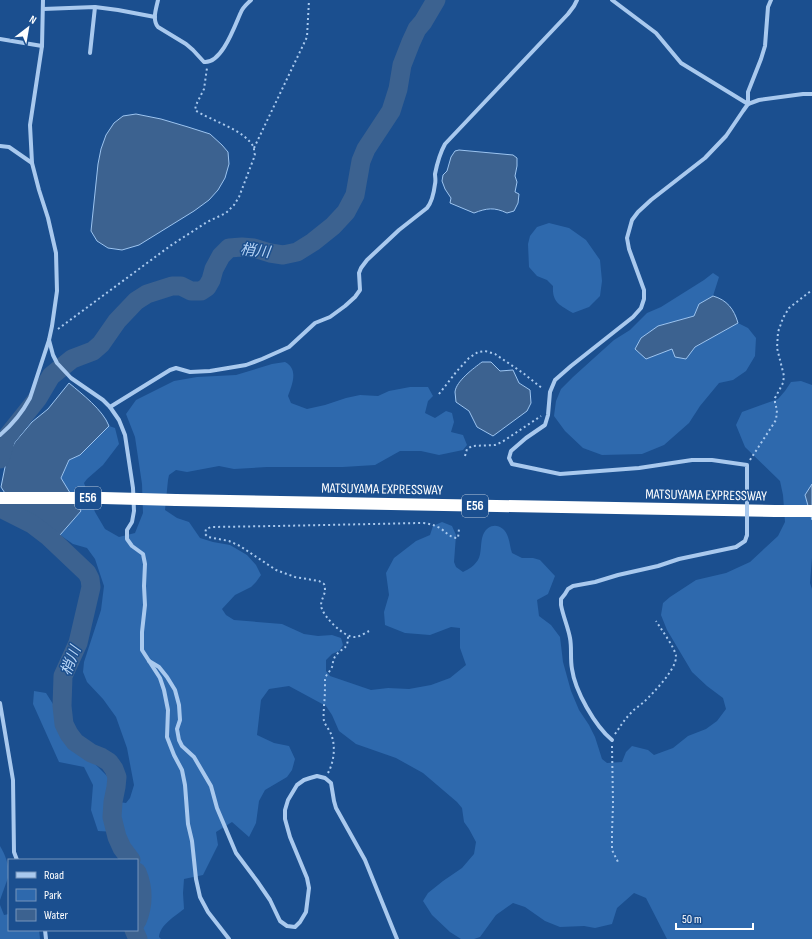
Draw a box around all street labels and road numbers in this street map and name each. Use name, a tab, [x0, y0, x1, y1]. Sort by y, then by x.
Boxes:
street label: MATSUYAMA EXPRESSWAY	[321, 479, 443, 499]
street label: MATSUYAMA EXPRESSWAY	[645, 485, 767, 505]
road number: E56	[75, 487, 101, 509]
road number: E56	[462, 495, 488, 517]

